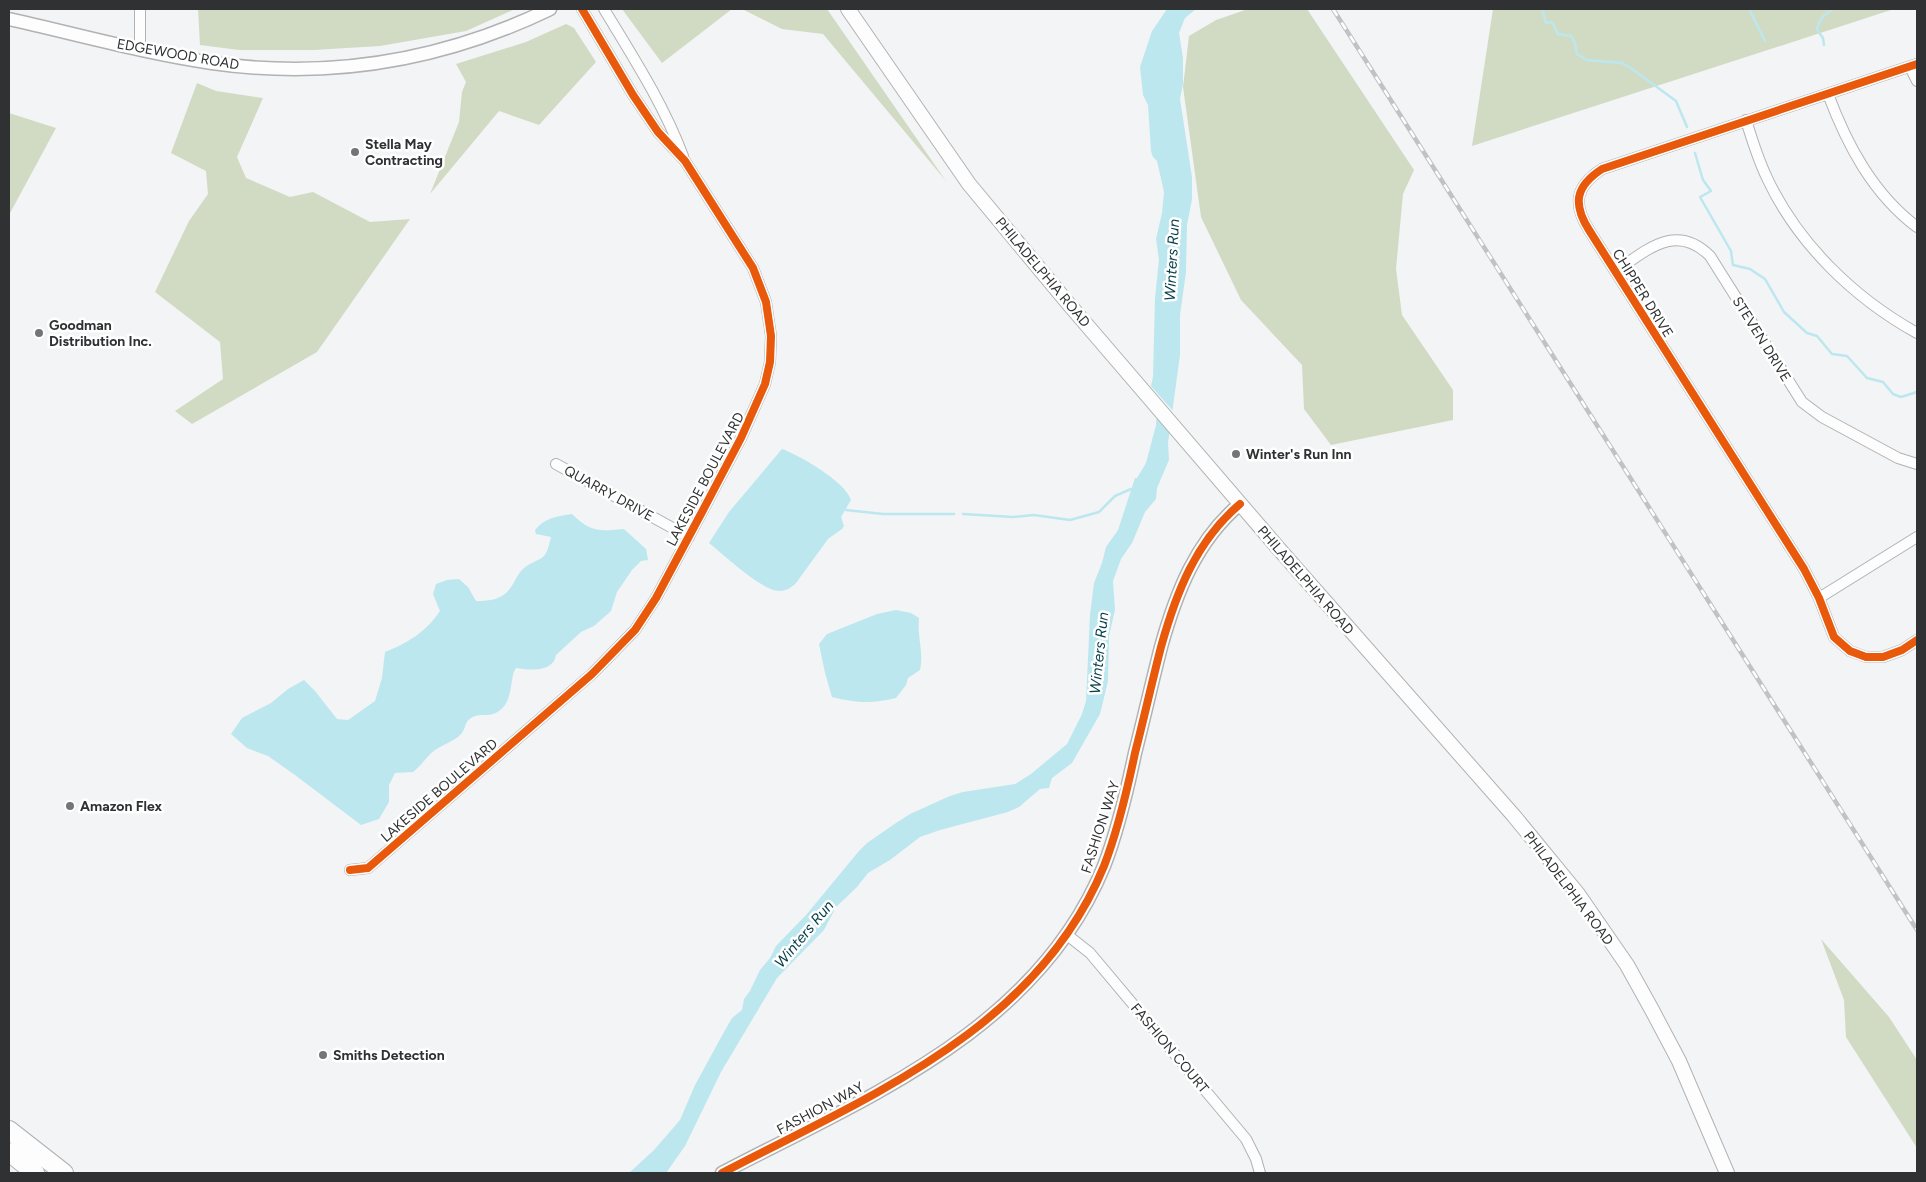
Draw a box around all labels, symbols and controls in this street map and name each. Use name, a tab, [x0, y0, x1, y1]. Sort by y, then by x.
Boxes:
street label: EDGEWOOD ROAD	[115, 35, 240, 74]
place label: Stella May Contracting	[365, 136, 443, 169]
marker: Stella May Contracting	[349, 146, 361, 158]
street label: PHILADELPHIA ROAD	[992, 214, 1094, 331]
water label: Winters Run	[1161, 218, 1183, 302]
street label: CHIPPER DRIVE	[1609, 246, 1677, 341]
street label: STEVEN DRIVE	[1729, 294, 1795, 385]
place label: Goodman Distribution Inc.	[49, 317, 152, 350]
marker: Goodman Distribution Inc.	[33, 327, 45, 339]
street label: LAKESIDE BOULEVARD	[663, 409, 748, 549]
place label: Winter's Run Inn	[1246, 446, 1352, 463]
marker: Winter's Run Inn	[1230, 448, 1242, 460]
street label: QUARRY DRIVE	[561, 462, 657, 525]
street label: PHILADELPHIA ROAD	[1254, 522, 1357, 638]
water label: Winters Run	[1086, 611, 1112, 695]
street label: LAKESIDE BOULEVARD	[377, 735, 501, 846]
street label: FASHION WAY	[1078, 778, 1124, 875]
place label: Amazon Flex	[80, 798, 162, 815]
marker: Amazon Flex	[64, 800, 76, 812]
street label: PHILADELPHIA ROAD	[1520, 828, 1617, 949]
water label: Winters Run	[771, 897, 837, 971]
street label: FASHION COURT	[1127, 1000, 1212, 1097]
place label: Smiths Detection	[333, 1047, 445, 1064]
marker: Smiths Detection	[317, 1049, 329, 1061]
street label: FASHION WAY	[774, 1078, 867, 1138]

